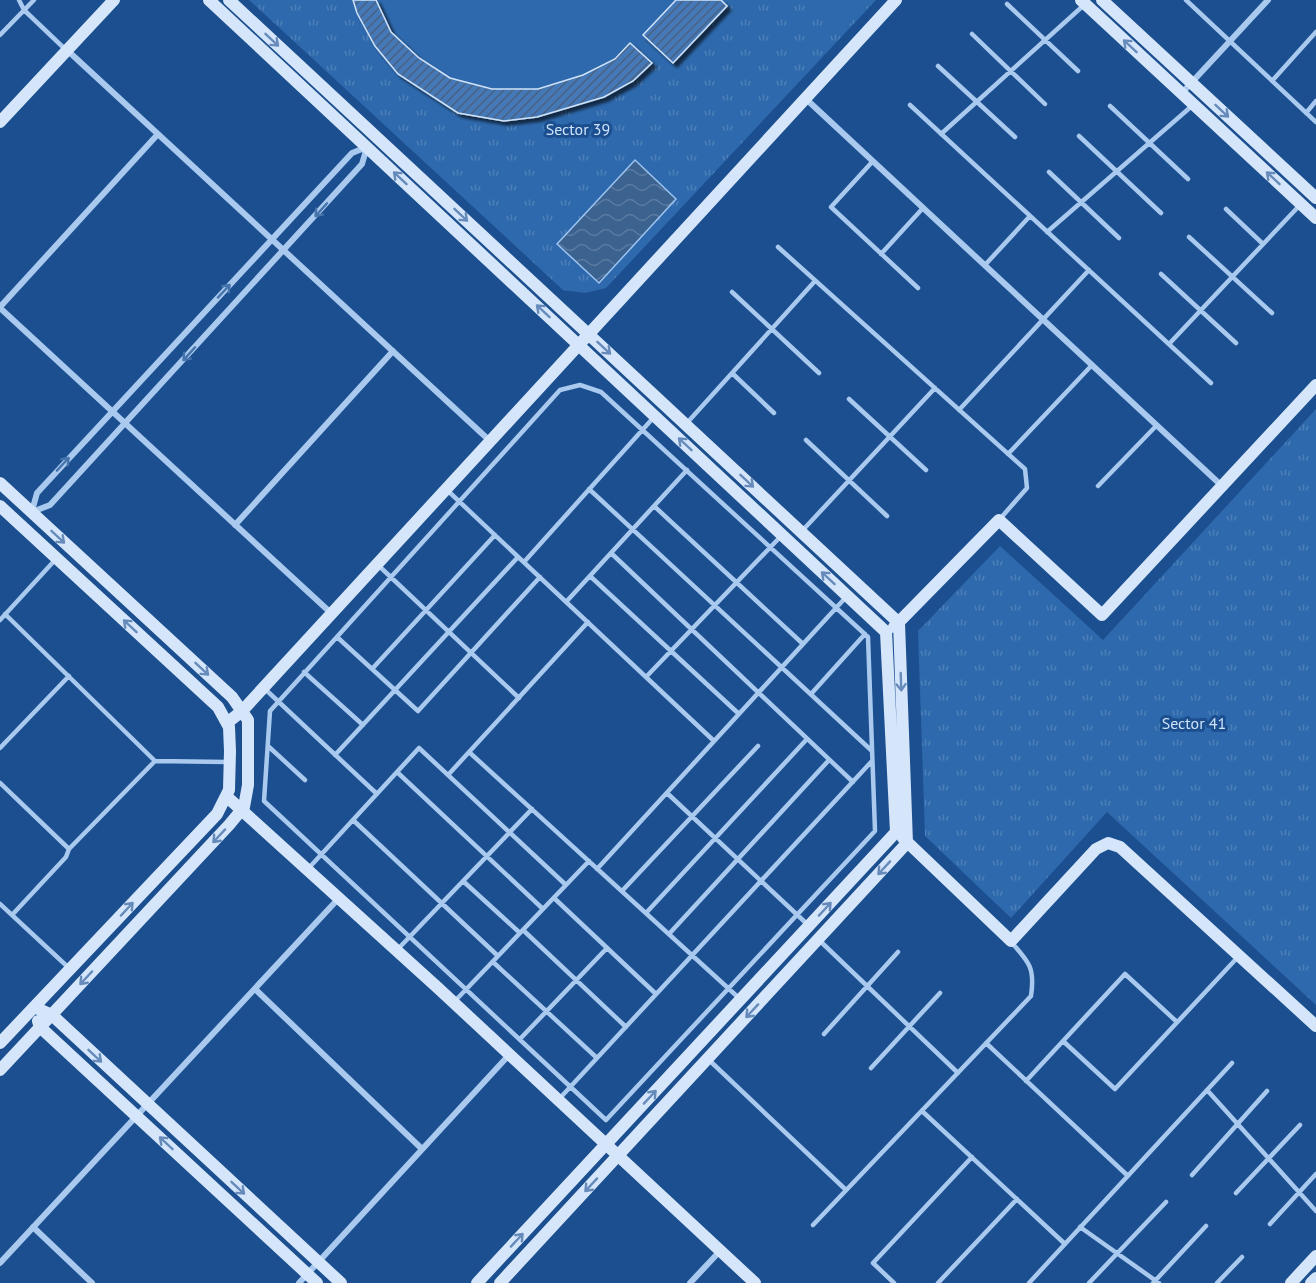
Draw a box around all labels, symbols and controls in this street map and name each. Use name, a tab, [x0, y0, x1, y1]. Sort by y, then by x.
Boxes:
one-way arrow	[264, 33, 279, 47]
one-way arrow	[1122, 39, 1137, 53]
one-way arrow	[1214, 104, 1229, 118]
park label: Sector 39	[546, 119, 610, 139]
one-way arrow	[393, 171, 408, 185]
one-way arrow	[1266, 171, 1281, 185]
one-way arrow	[313, 202, 328, 217]
one-way arrow	[454, 208, 469, 222]
one-way arrow	[217, 283, 231, 298]
one-way arrow	[536, 304, 551, 318]
one-way arrow	[597, 341, 612, 355]
one-way arrow	[182, 346, 196, 361]
one-way arrow	[678, 437, 693, 451]
one-way arrow	[56, 457, 70, 472]
one-way arrow	[739, 474, 754, 488]
one-way arrow	[51, 530, 66, 544]
one-way arrow	[820, 571, 835, 585]
one-way arrow	[123, 619, 138, 633]
one-way arrow	[194, 662, 209, 676]
one-way arrow	[896, 671, 907, 691]
park label: Sector 41	[1162, 713, 1226, 733]
one-way arrow	[212, 828, 226, 843]
one-way arrow	[877, 860, 891, 875]
one-way arrow	[818, 901, 833, 916]
one-way arrow	[119, 902, 134, 917]
one-way arrow	[79, 971, 93, 986]
one-way arrow	[745, 1003, 759, 1018]
one-way arrow	[88, 1048, 103, 1063]
one-way arrow	[642, 1090, 657, 1105]
one-way arrow	[159, 1137, 174, 1151]
one-way arrow	[584, 1177, 598, 1192]
one-way arrow	[231, 1181, 246, 1195]
one-way arrow	[509, 1233, 524, 1248]

